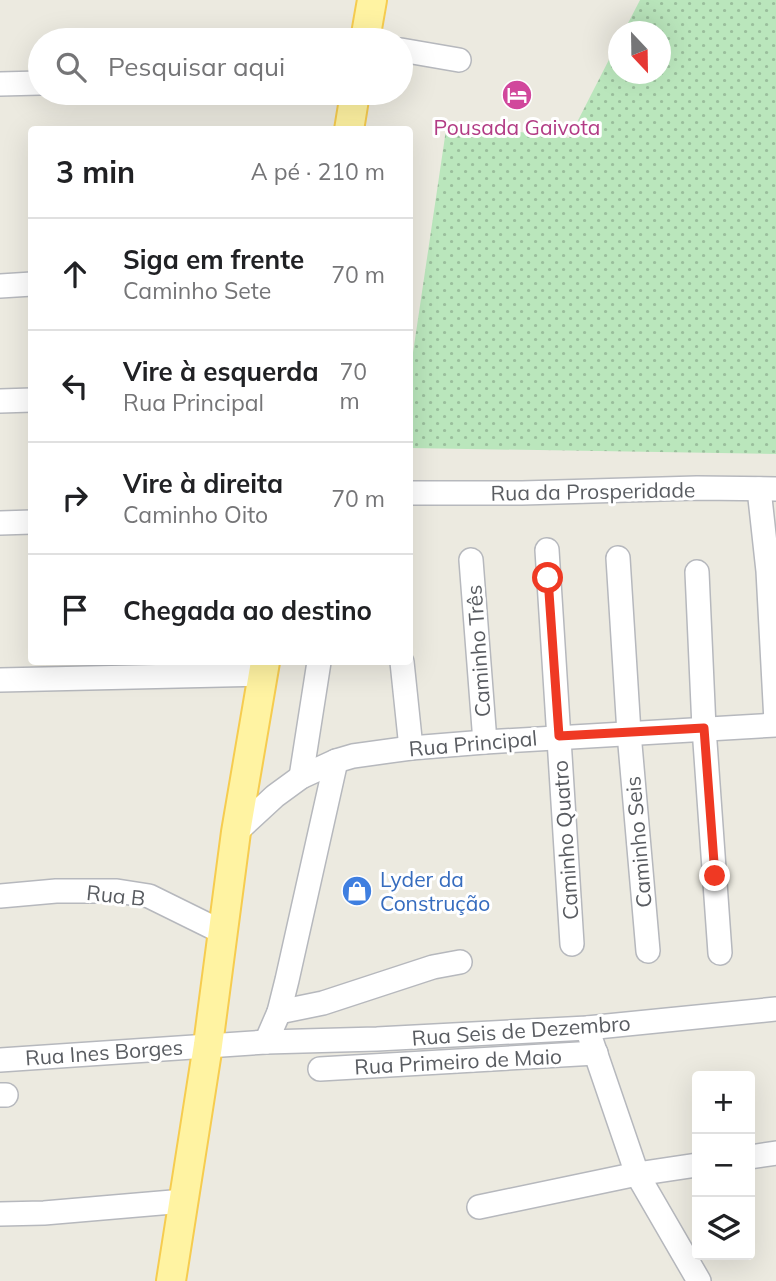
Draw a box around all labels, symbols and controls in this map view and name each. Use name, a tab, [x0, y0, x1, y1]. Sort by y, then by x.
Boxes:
north arrow	[608, 21, 671, 84]
search box	[28, 28, 413, 105]
icon: search	[52, 48, 90, 86]
text: Pesquisar aqui	[108, 50, 285, 83]
hotel icon: Pousada Gaivota	[500, 78, 534, 112]
place label: Pousada Gaivota	[434, 114, 600, 140]
text: 3 min	[56, 153, 135, 191]
text: A pé · 210 m	[251, 157, 385, 186]
text: Siga em frente	[123, 243, 304, 276]
icon: ahead	[56, 255, 94, 293]
text: 70 m	[331, 260, 385, 289]
text: Caminho Sete	[123, 276, 271, 305]
text: Vire à esquerda	[123, 355, 319, 388]
text: 70 m	[340, 357, 367, 415]
icon: left	[56, 367, 94, 405]
text: Rua Principal	[123, 388, 264, 417]
text: Vire à direita	[123, 467, 283, 500]
street label: Rua da Prosperidade	[490, 476, 696, 506]
icon: right	[56, 479, 94, 517]
text: 70 m	[331, 484, 385, 513]
text: Caminho Oito	[123, 500, 268, 529]
route start	[532, 562, 563, 593]
street label: Caminho Três	[460, 584, 496, 718]
icon: arrive	[56, 591, 94, 629]
text: Chegada ao destino	[123, 594, 372, 627]
street label: Rua Principal	[408, 724, 538, 762]
street label: Caminho Quatro	[546, 759, 584, 921]
street label: Caminho Seis	[619, 775, 657, 909]
route end	[699, 860, 730, 891]
place label: Lyder da Construção	[380, 866, 490, 916]
shop icon: Lyder da Construção	[340, 874, 374, 908]
street label: Rua B	[85, 879, 147, 911]
street label: Rua Seis de Dezembro	[411, 1009, 631, 1051]
street label: Rua Ines Borges	[24, 1034, 184, 1070]
street label: Rua Primeiro de Maio	[354, 1043, 562, 1079]
map controls	[692, 1071, 755, 1260]
button: +	[692, 1071, 755, 1134]
button: −	[692, 1134, 755, 1197]
button: layers	[692, 1197, 755, 1260]

